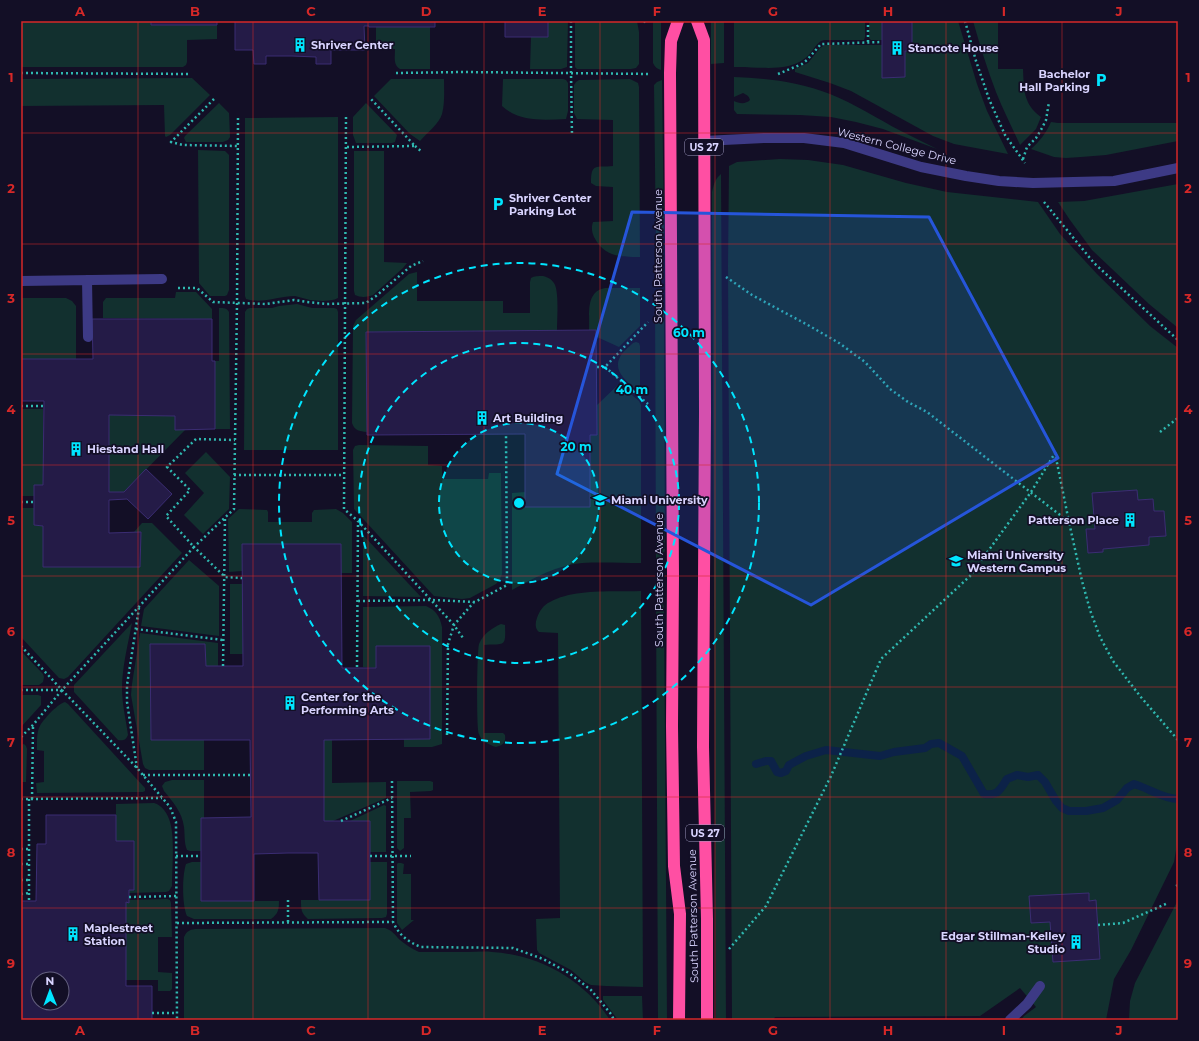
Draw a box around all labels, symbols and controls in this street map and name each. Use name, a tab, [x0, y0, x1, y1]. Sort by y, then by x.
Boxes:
text: A	[74, 3, 86, 19]
text: B	[190, 3, 200, 19]
text: C	[306, 3, 316, 19]
text: D	[421, 3, 432, 19]
text: E	[538, 3, 547, 19]
text: F	[653, 3, 661, 19]
text: G	[768, 3, 778, 19]
text: H	[883, 3, 893, 19]
text: I	[1002, 3, 1006, 19]
text: J	[1114, 3, 1123, 19]
building icon: Shriver Center	[292, 37, 308, 53]
place label: Shriver Center	[311, 38, 394, 52]
building icon: Stancote House	[889, 40, 905, 56]
place label: Stancote House	[908, 41, 999, 55]
place label: Bachelor Hall Parking	[1019, 67, 1090, 94]
text: 1	[8, 69, 14, 85]
text: 1	[1185, 69, 1191, 85]
parking icon: Bachelor Hall Parking	[1093, 72, 1109, 88]
street label: Western College Drive	[836, 124, 958, 168]
road number: US 27	[685, 139, 723, 155]
text: 2	[7, 180, 15, 196]
text: 2	[1184, 180, 1192, 196]
street label: South Patterson Avenue	[651, 189, 665, 323]
place label: Shriver Center Parking Lot	[509, 191, 592, 218]
parking icon: Shriver Center Parking Lot	[490, 196, 506, 212]
text: 3	[6, 290, 15, 306]
text: 3	[1183, 290, 1192, 306]
text: 60 m	[673, 325, 705, 340]
text: 40 m	[616, 382, 648, 397]
text: 4	[7, 401, 16, 417]
text: 4	[1184, 401, 1193, 417]
building icon: Art Building	[474, 410, 490, 426]
place label: Art Building	[492, 411, 563, 425]
text: 20 m	[560, 439, 592, 454]
building icon: Hiestand Hall	[68, 441, 84, 457]
place label: Hiestand Hall	[87, 442, 164, 456]
school or university icon: Miami University	[592, 492, 608, 508]
place label: Miami University	[611, 493, 708, 507]
centre of rings	[512, 496, 526, 510]
text: 5	[7, 512, 15, 528]
building icon: Patterson Place	[1122, 512, 1138, 528]
text: 5	[1184, 512, 1192, 528]
street label: South Patterson Avenue	[652, 513, 666, 647]
place label: Patterson Place	[1028, 513, 1119, 527]
place label: Miami University Western Campus	[967, 548, 1066, 575]
school or university icon: Miami University Western Campus	[948, 553, 964, 569]
text: 6	[7, 623, 16, 639]
text: 6	[1184, 623, 1193, 639]
place label: Center for the Performing Arts	[301, 690, 394, 717]
building icon: Center for the Performing Arts	[282, 695, 298, 711]
text: 7	[7, 734, 15, 750]
text: 7	[1184, 734, 1192, 750]
road number: US 27	[686, 825, 724, 841]
text: 8	[7, 844, 16, 860]
text: 8	[1184, 844, 1193, 860]
street label: South Patterson Avenue	[685, 849, 701, 983]
place label: Maplestreet Station	[84, 921, 153, 948]
building icon: Maplestreet Station	[65, 926, 81, 942]
place label: Edgar Stillman-Kelley Studio	[941, 929, 1065, 956]
building icon: Edgar Stillman-Kelley Studio	[1068, 934, 1084, 950]
text: 9	[7, 955, 15, 971]
text: 9	[1184, 955, 1192, 971]
north arrow	[30, 971, 70, 1011]
text: N	[45, 974, 54, 988]
text: A	[74, 1022, 86, 1038]
text: B	[190, 1022, 200, 1038]
text: C	[306, 1022, 316, 1038]
text: D	[421, 1022, 432, 1038]
text: E	[538, 1022, 547, 1038]
text: F	[653, 1022, 661, 1038]
text: G	[768, 1022, 778, 1038]
text: H	[883, 1022, 893, 1038]
text: I	[1002, 1022, 1006, 1038]
text: J	[1114, 1022, 1123, 1038]

